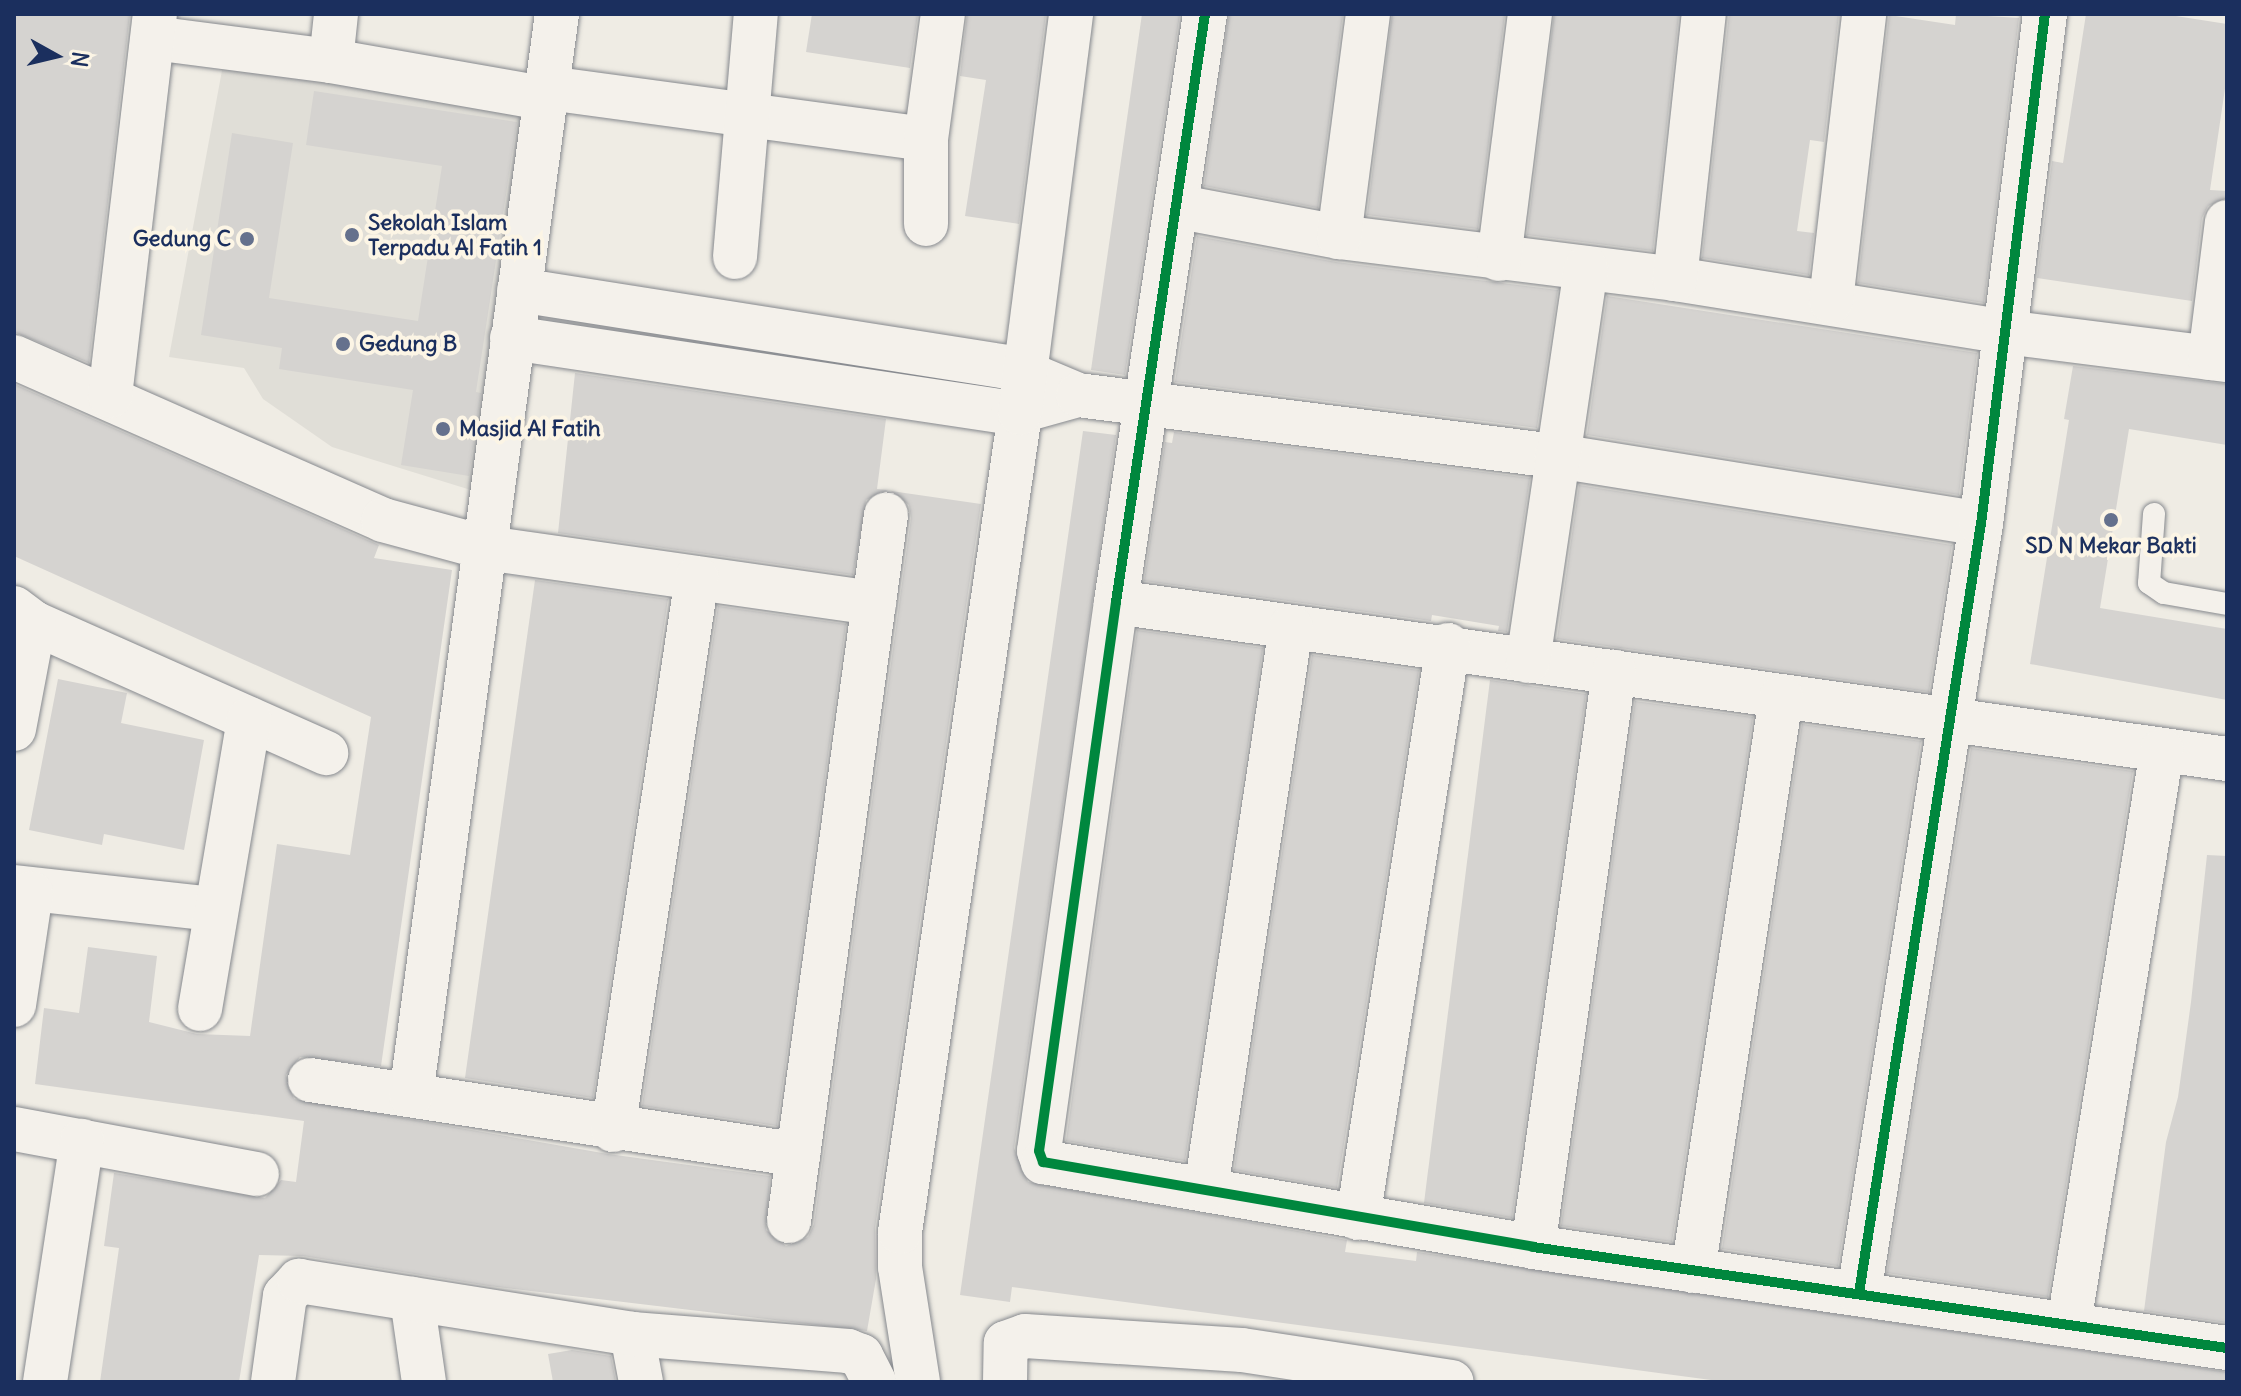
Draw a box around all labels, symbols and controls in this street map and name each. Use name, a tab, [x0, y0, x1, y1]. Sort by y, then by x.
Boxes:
north arrow	[16, 16, 96, 96]
text: N	[65, 50, 95, 69]
place label: Sekolah Islam Terpadu Al Fatih 1	[368, 209, 542, 260]
place label: Gedung C	[133, 226, 231, 252]
marker: Sekolah Islam Terpadu Al Fatih 1	[343, 226, 361, 244]
marker: Gedung C	[238, 230, 256, 248]
place label: Gedung B	[359, 331, 457, 357]
marker: Gedung B	[334, 335, 352, 353]
place label: Masjid Al Fatih	[459, 416, 601, 442]
marker: Masjid Al Fatih	[434, 420, 452, 438]
marker: SD N Mekar Bakti	[2102, 511, 2120, 529]
place label: SD N Mekar Bakti	[2025, 533, 2197, 559]

